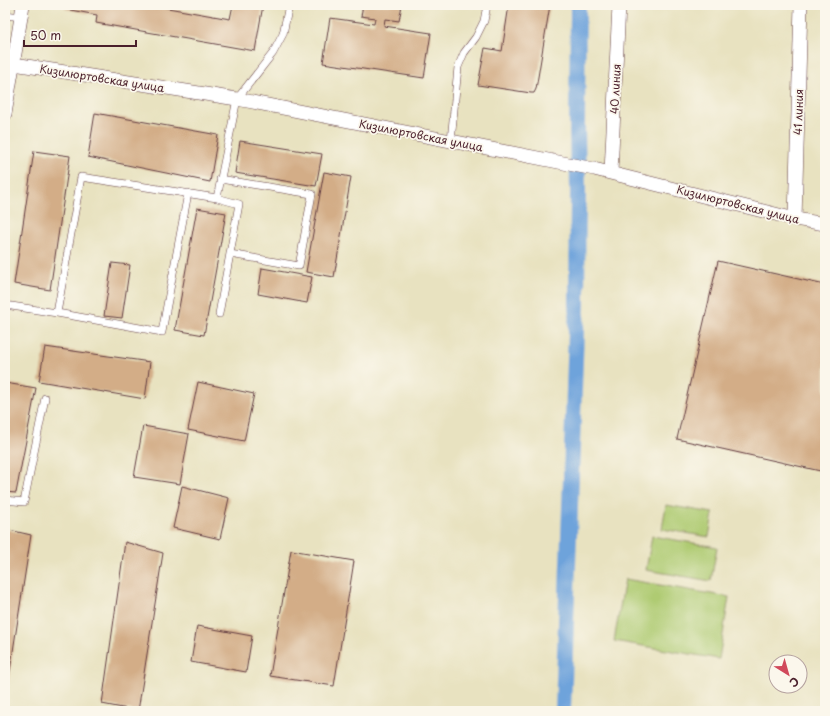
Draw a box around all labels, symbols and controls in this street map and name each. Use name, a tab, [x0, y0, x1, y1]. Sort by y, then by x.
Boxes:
scale bar	[24, 22, 136, 48]
text: 50 m	[30, 26, 61, 44]
street label: Кизилюртовская улица	[38, 60, 166, 96]
street label: 40 линия	[605, 63, 625, 115]
street label: 41 линия	[789, 89, 807, 135]
street label: Кизилюртовская улица	[357, 115, 485, 155]
street label: Кизилюртовская улица	[675, 180, 801, 228]
north arrow	[768, 654, 808, 694]
text: С	[786, 673, 803, 692]

